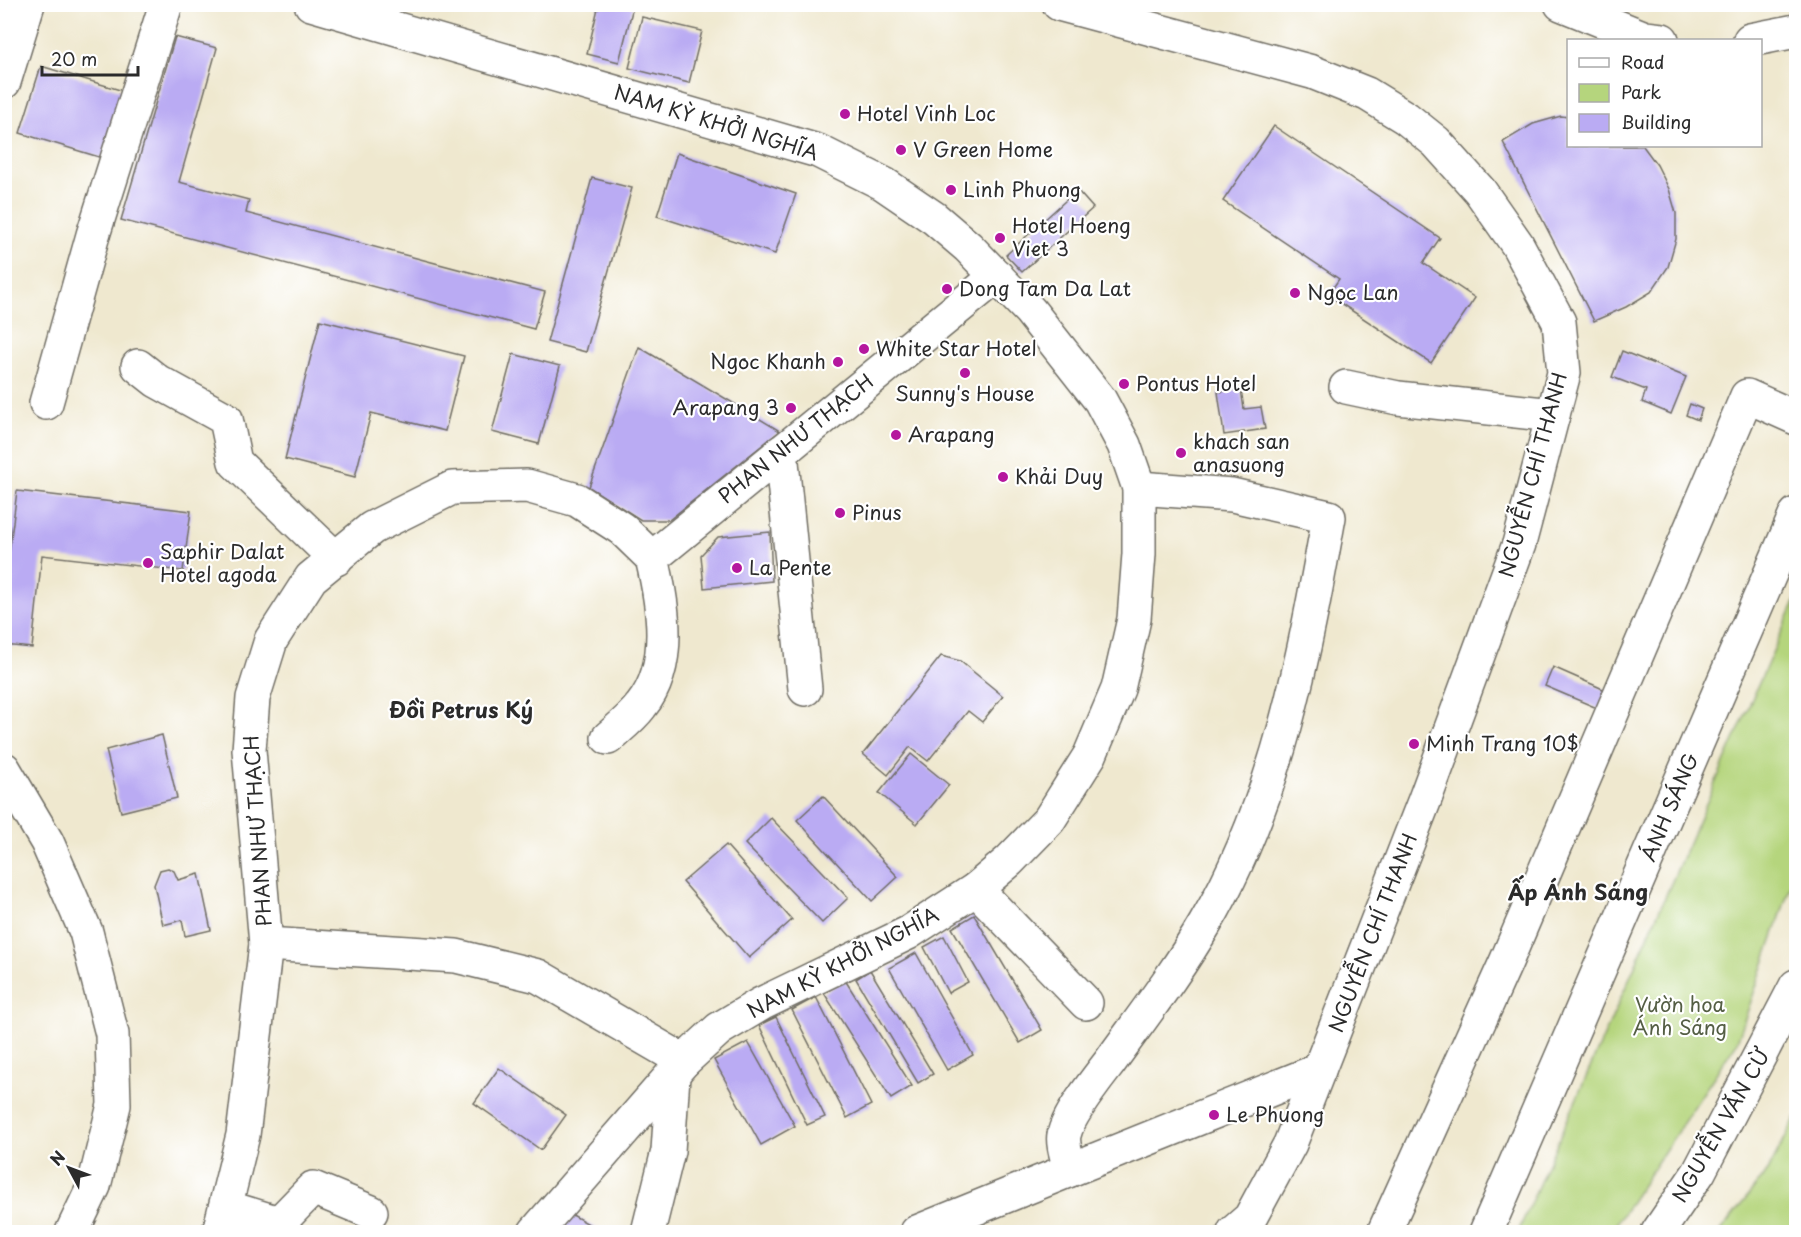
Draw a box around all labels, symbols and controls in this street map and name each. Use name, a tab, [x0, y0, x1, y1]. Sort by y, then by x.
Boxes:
scale bar	[42, 39, 138, 77]
legend	[1567, 39, 1762, 147]
text: 20 m	[51, 45, 97, 72]
text: Road	[1621, 48, 1665, 75]
street label: NAM KỲ KHỞI NGHĨA	[610, 77, 822, 168]
text: Park	[1621, 78, 1661, 105]
place label: Hotel Vinh Loc	[857, 98, 996, 128]
marker: Hotel Vinh Loc	[838, 107, 852, 121]
text: Building	[1621, 108, 1691, 135]
place label: V Green Home	[913, 134, 1053, 164]
marker: V Green Home	[894, 143, 908, 157]
place label: Linh Phuong	[963, 174, 1081, 204]
marker: Linh Phuong	[944, 183, 958, 197]
place label: Hotel Hoeng Viet 3	[1012, 210, 1131, 263]
marker: Hotel Hoeng Viet 3	[993, 231, 1007, 245]
place label: Dong Tam Da Lat	[959, 273, 1131, 303]
place label: Ngọc Lan	[1307, 277, 1398, 307]
marker: Dong Tam Da Lat	[940, 282, 954, 296]
marker: Ngọc Lan	[1288, 286, 1302, 300]
place label: White Star Hotel	[876, 333, 1037, 363]
marker: White Star Hotel	[857, 342, 871, 356]
place label: Ngoc Khanh	[710, 346, 826, 376]
marker: Ngoc Khanh	[831, 355, 845, 369]
street label: PHAN NHƯ THẠCH	[711, 366, 879, 510]
marker: Sunny's House	[958, 366, 972, 380]
place label: Pontus Hotel	[1136, 368, 1256, 398]
street label: NGUYỄN CHÍ THANH	[1488, 368, 1574, 581]
marker: Pontus Hotel	[1117, 377, 1131, 391]
place label: Sunny's House	[895, 378, 1035, 408]
place label: Arapang 3	[673, 392, 779, 422]
marker: Arapang 3	[784, 401, 798, 415]
place label: Arapang	[908, 419, 994, 449]
place label: khach san anasuong	[1193, 426, 1290, 479]
marker: Arapang	[889, 428, 903, 442]
marker: khach san anasuong	[1174, 446, 1188, 460]
place label: Khải Duy	[1015, 461, 1103, 491]
marker: Khải Duy	[996, 470, 1010, 484]
place label: Pinus	[852, 497, 902, 527]
marker: Pinus	[833, 506, 847, 520]
place label: Saphir Dalat Hotel agoda	[160, 536, 284, 589]
place label: La Pente	[749, 552, 832, 582]
marker: Saphir Dalat Hotel agoda	[141, 556, 155, 570]
marker: La Pente	[730, 561, 744, 575]
district label: Đồi Petrus Ký	[389, 693, 533, 725]
place label: Minh Trang 10$	[1426, 728, 1579, 758]
street label: PHAN NHƯ THẠCH	[235, 734, 279, 928]
marker: Minh Trang 10$	[1407, 737, 1421, 751]
street label: ÁNH SÁNG	[1633, 747, 1706, 866]
street label: NGUYỄN CHÍ THANH	[1318, 828, 1424, 1037]
district label: Ấp Ánh Sáng	[1508, 875, 1648, 907]
street label: NAM KỲ KHỞI NGHĨA	[741, 899, 944, 1025]
park label: Vườn hoa Ánh Sáng	[1633, 989, 1727, 1042]
street label: NGUYỄN VĂN CỪ	[1662, 1041, 1777, 1208]
place label: Le Phuong	[1226, 1099, 1325, 1129]
marker: Le Phuong	[1207, 1108, 1221, 1122]
north arrow	[39, 1138, 99, 1198]
text: N	[44, 1145, 70, 1170]

